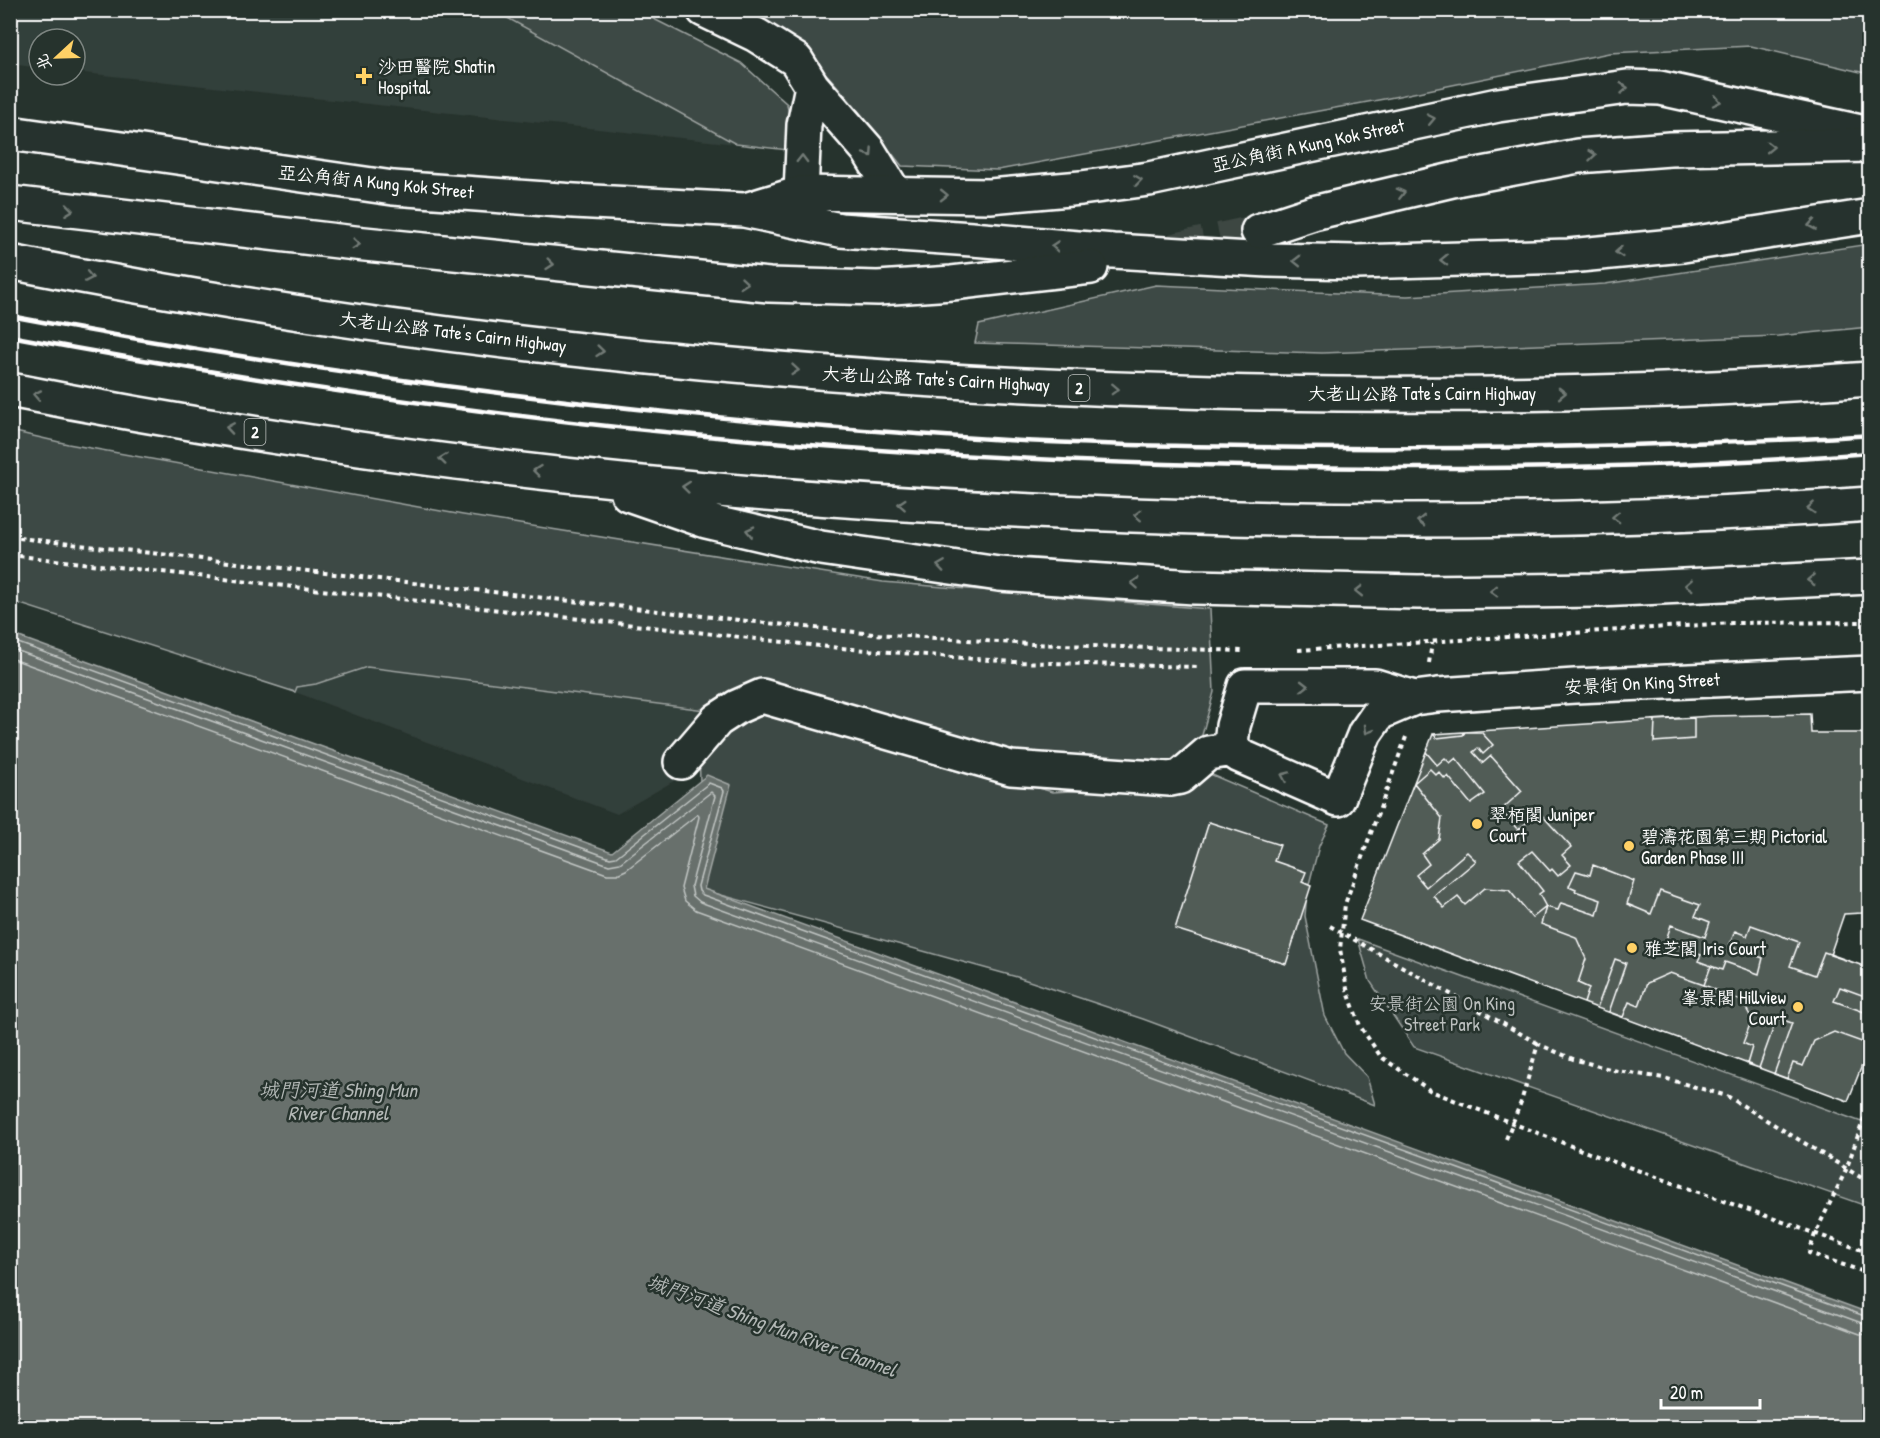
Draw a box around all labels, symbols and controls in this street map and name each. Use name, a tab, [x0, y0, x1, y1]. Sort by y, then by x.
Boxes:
north arrow	[27, 27, 87, 87]
text: 北	[30, 51, 56, 74]
place label: 沙田醫院 Shatin Hospital	[378, 54, 495, 100]
marker: 沙田醫院 Shatin Hospital	[355, 67, 373, 85]
one-way arrow	[1619, 82, 1628, 95]
one-way arrow	[1712, 93, 1722, 106]
street label: 亞公角街 A Kung Kok Street	[1209, 112, 1407, 178]
one-way arrow	[1426, 113, 1436, 126]
one-way arrow	[1766, 140, 1775, 153]
one-way arrow	[862, 146, 873, 157]
one-way arrow	[1587, 148, 1596, 161]
one-way arrow	[795, 154, 808, 163]
street label: 亞公角街 A Kung Kok Street	[277, 159, 476, 205]
one-way arrow	[1133, 175, 1142, 187]
one-way arrow	[1395, 187, 1405, 200]
one-way arrow	[939, 189, 948, 201]
one-way arrow	[64, 203, 73, 216]
one-way arrow	[1807, 219, 1816, 231]
one-way arrow	[352, 237, 361, 249]
one-way arrow	[1050, 240, 1059, 253]
one-way arrow	[1614, 245, 1623, 258]
one-way arrow	[1293, 254, 1302, 267]
one-way arrow	[1439, 254, 1448, 266]
one-way arrow	[546, 257, 555, 270]
one-way arrow	[83, 270, 93, 283]
one-way arrow	[740, 276, 749, 289]
street label: 大老山公路 Tate's Cairn Highway	[338, 306, 568, 358]
one-way arrow	[596, 344, 605, 357]
street label: 大老山公路 Tate's Cairn Highway	[821, 361, 1051, 397]
one-way arrow	[790, 363, 799, 376]
road number: 2	[1068, 375, 1090, 401]
street label: 大老山公路 Tate's Cairn Highway	[1308, 381, 1536, 406]
one-way arrow	[1110, 383, 1119, 396]
one-way arrow	[1557, 386, 1566, 399]
one-way arrow	[33, 390, 43, 403]
road number: 2	[244, 419, 266, 445]
one-way arrow	[225, 423, 234, 435]
one-way arrow	[439, 454, 448, 466]
one-way arrow	[532, 465, 541, 478]
one-way arrow	[682, 481, 691, 494]
one-way arrow	[897, 497, 906, 510]
one-way arrow	[1807, 501, 1816, 514]
one-way arrow	[1134, 509, 1143, 522]
one-way arrow	[1612, 510, 1621, 523]
one-way arrow	[1417, 515, 1426, 527]
one-way arrow	[745, 526, 755, 539]
one-way arrow	[937, 560, 946, 572]
one-way arrow	[1807, 573, 1816, 586]
one-way arrow	[1131, 577, 1140, 590]
one-way arrow	[1684, 579, 1693, 592]
one-way arrow	[1355, 585, 1364, 597]
one-way arrow	[1489, 585, 1498, 597]
street label: 安景街 On King Street	[1563, 666, 1721, 700]
one-way arrow	[1299, 680, 1308, 692]
one-way arrow	[1364, 724, 1375, 734]
one-way arrow	[1280, 771, 1291, 783]
place label: 翠栢閣 Juniper Court	[1489, 802, 1595, 848]
marker: 翠栢閣 Juniper Court	[1470, 817, 1484, 831]
place label: 碧濤花園第三期 Pictorial Garden Phase III	[1641, 824, 1827, 870]
marker: 碧濤花園第三期 Pictorial Garden Phase III	[1622, 839, 1636, 853]
place label: 雅芝閣 Iris Court	[1644, 936, 1767, 961]
marker: 雅芝閣 Iris Court	[1625, 941, 1639, 955]
place label: 峯景閣 Hillview Court	[1681, 985, 1787, 1031]
park label: 安景街公園 On King Street Park	[1369, 991, 1515, 1037]
marker: 峯景閣 Hillview Court	[1791, 1000, 1805, 1014]
water label: 城門河道 Shing Mun River Channel	[259, 1076, 419, 1126]
water label: 城門河道 Shing Mun River Channel	[643, 1267, 902, 1384]
scale bar	[1661, 1372, 1760, 1410]
text: 20 m	[1670, 1380, 1703, 1405]

